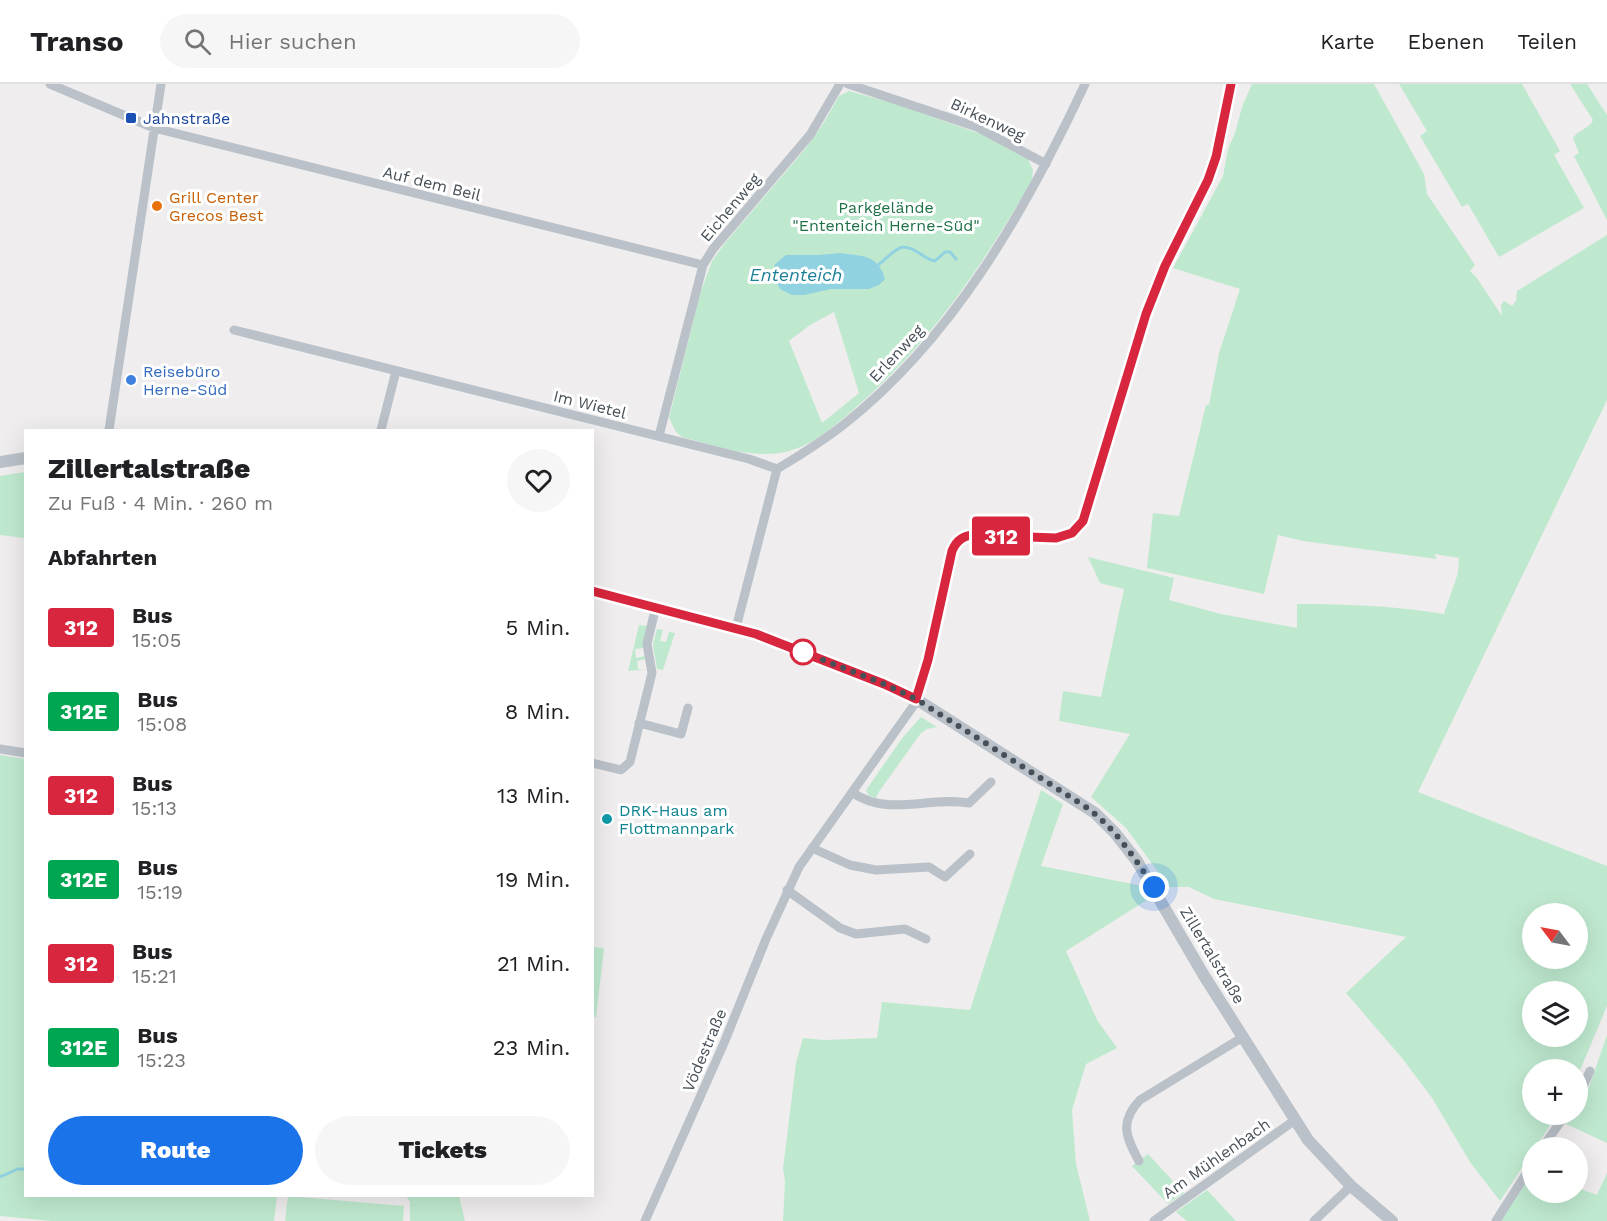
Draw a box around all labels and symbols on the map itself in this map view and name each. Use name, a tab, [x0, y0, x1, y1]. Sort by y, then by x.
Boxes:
street label: Birkenweg	[948, 94, 1028, 145]
place label: Jahnstraße	[143, 109, 230, 128]
marker: Jahnstraße	[124, 111, 138, 125]
street label: Auf dem Beil	[381, 162, 483, 205]
street label: Eichenweg	[696, 169, 765, 245]
place label: Grill Center Grecos Best	[169, 188, 264, 225]
park label: Parkgelände "Ententeich Herne-Süd"	[792, 198, 980, 235]
marker: Grill Center Grecos Best	[150, 199, 164, 213]
water label: Ententeich	[750, 264, 842, 285]
street label: Erlenweg	[865, 320, 928, 386]
place label: Reisebüro Herne-Süd	[143, 362, 227, 399]
marker: Reisebüro Herne-Süd	[124, 373, 138, 387]
street label: Im Wietel	[551, 386, 628, 423]
line badge: 312	[966, 516, 1036, 556]
unlabelled marker	[790, 639, 816, 665]
place label: DRK-Haus am Flottmannpark	[619, 801, 734, 838]
marker: DRK-Haus am Flottmannpark	[600, 812, 614, 826]
your location	[1139, 872, 1169, 902]
street label: Zillertalstraße	[1176, 903, 1249, 1007]
north arrow	[1522, 903, 1588, 969]
street label: Vödestraße	[679, 1006, 730, 1094]
street label: Am Mühlenbach	[1159, 1114, 1274, 1202]

